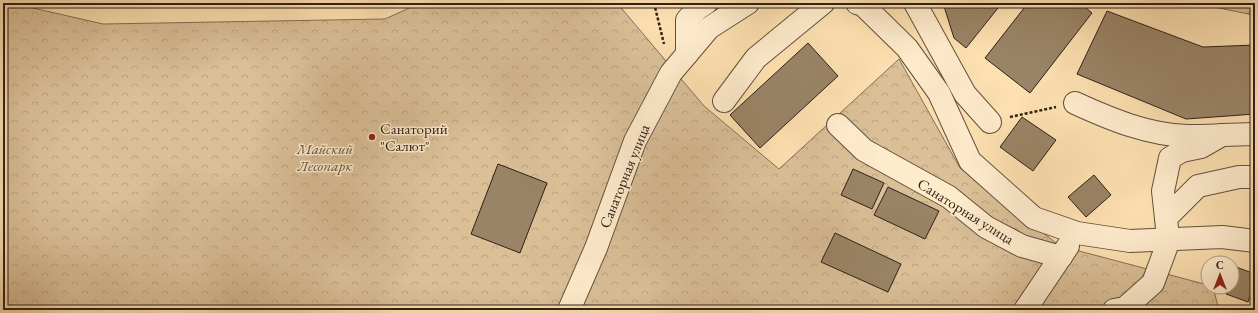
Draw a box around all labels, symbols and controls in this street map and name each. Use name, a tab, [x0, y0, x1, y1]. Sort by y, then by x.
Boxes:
place label: Санаторий "Салют"	[380, 119, 448, 155]
street label: Санаторная улица	[595, 121, 653, 231]
marker: Санаторий "Салют"	[367, 132, 377, 142]
park label: Майский Лесопарк	[296, 139, 354, 175]
street label: Санаторная улица	[914, 174, 1018, 248]
north arrow	[1200, 255, 1240, 295]
text: С	[1216, 258, 1224, 272]

